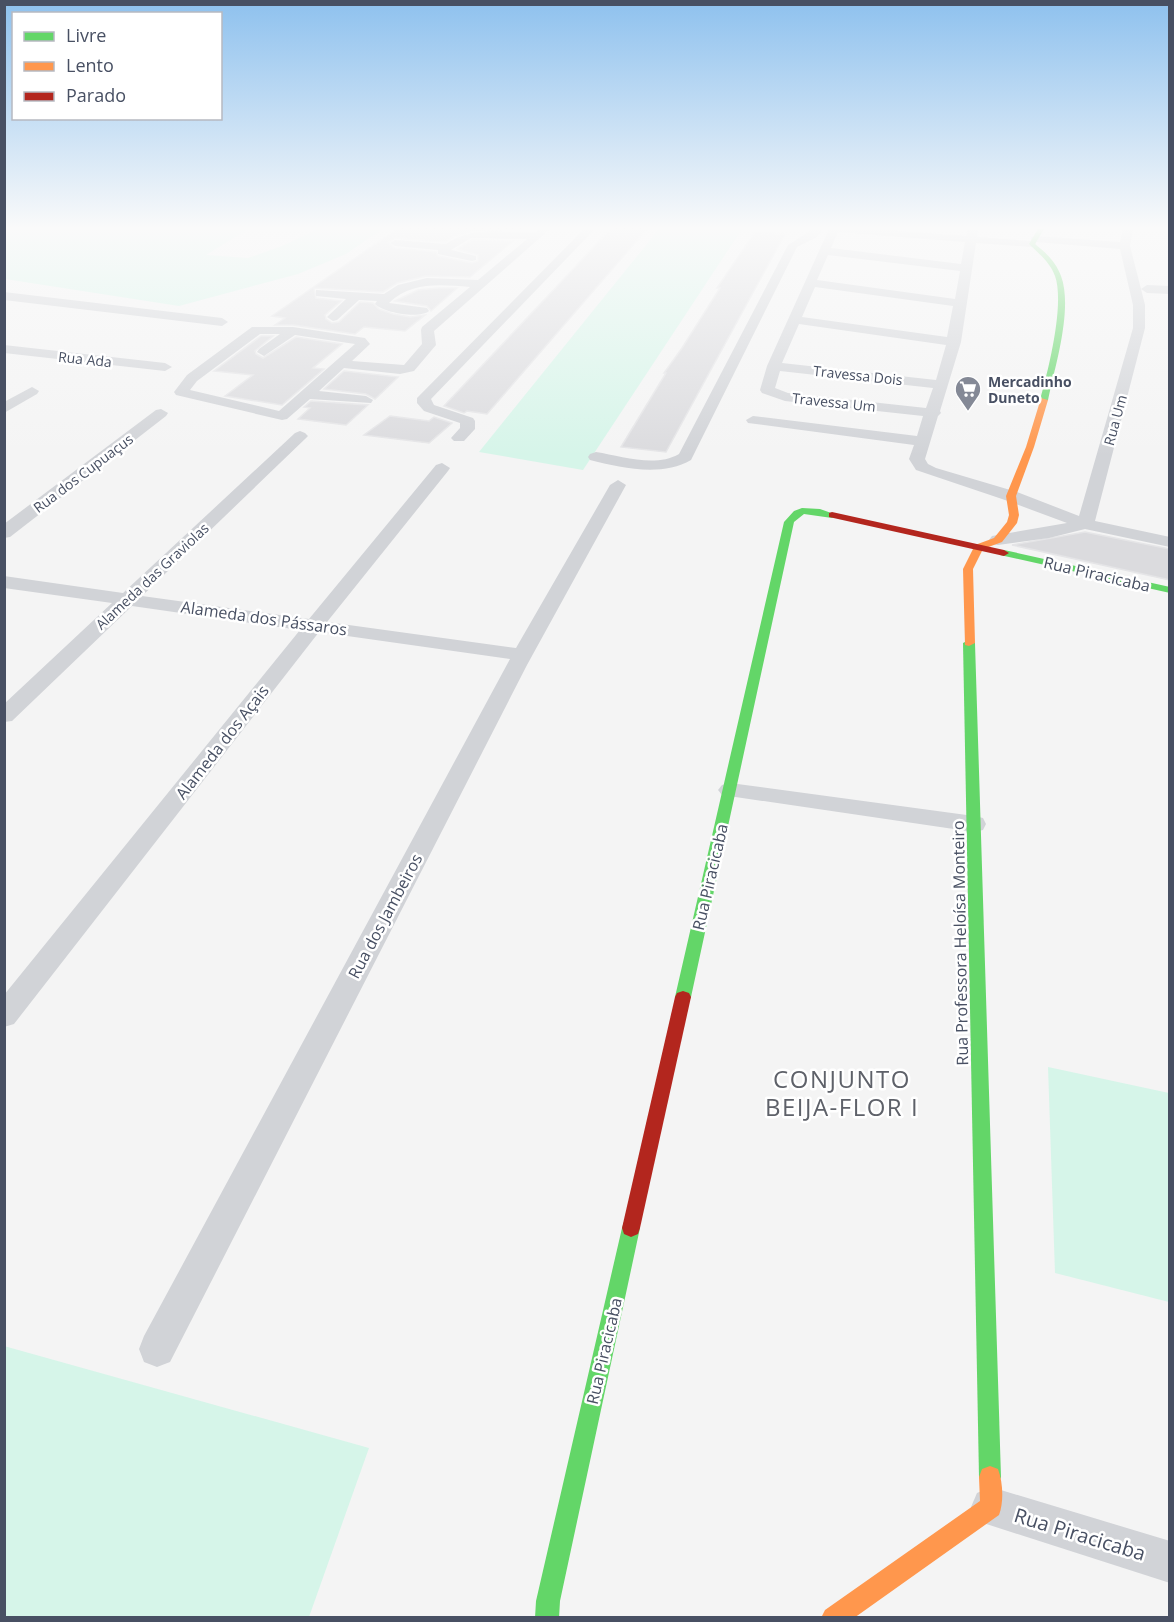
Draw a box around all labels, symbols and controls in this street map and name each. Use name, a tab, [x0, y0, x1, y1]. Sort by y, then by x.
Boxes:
legend	[12, 12, 222, 120]
text: Livre	[66, 23, 106, 47]
text: Lento	[66, 53, 114, 77]
text: Parado	[66, 83, 126, 107]
street label: Rua Ada	[57, 347, 113, 371]
street label: Travessa Dois	[812, 361, 904, 389]
place label: Mercadinho Duneto	[988, 372, 1072, 407]
supermarket icon: Mercadinho Duneto	[953, 374, 983, 412]
street label: Travessa Um	[791, 388, 877, 416]
street label: Rua Um	[1099, 393, 1131, 447]
street label: Rua dos Cupuaçus	[29, 429, 137, 517]
street label: Alameda das Graviolas	[91, 518, 213, 634]
street label: Rua Piracicaba	[1042, 551, 1152, 597]
street label: Alameda dos Pássaros	[180, 595, 348, 641]
street label: Alameda dos Açais	[170, 680, 274, 804]
street label: Rua Professora Heloísa Monteiro	[947, 820, 973, 1066]
street label: Rua Piracicaba	[687, 822, 733, 932]
street label: Rua dos Jambeiros	[343, 850, 427, 982]
district label: CONJUNTO BEIJA-FLOR I	[765, 1062, 919, 1123]
street label: Rua Piracicaba	[581, 1296, 627, 1406]
street label: Rua Piracicaba	[1011, 1501, 1149, 1567]

